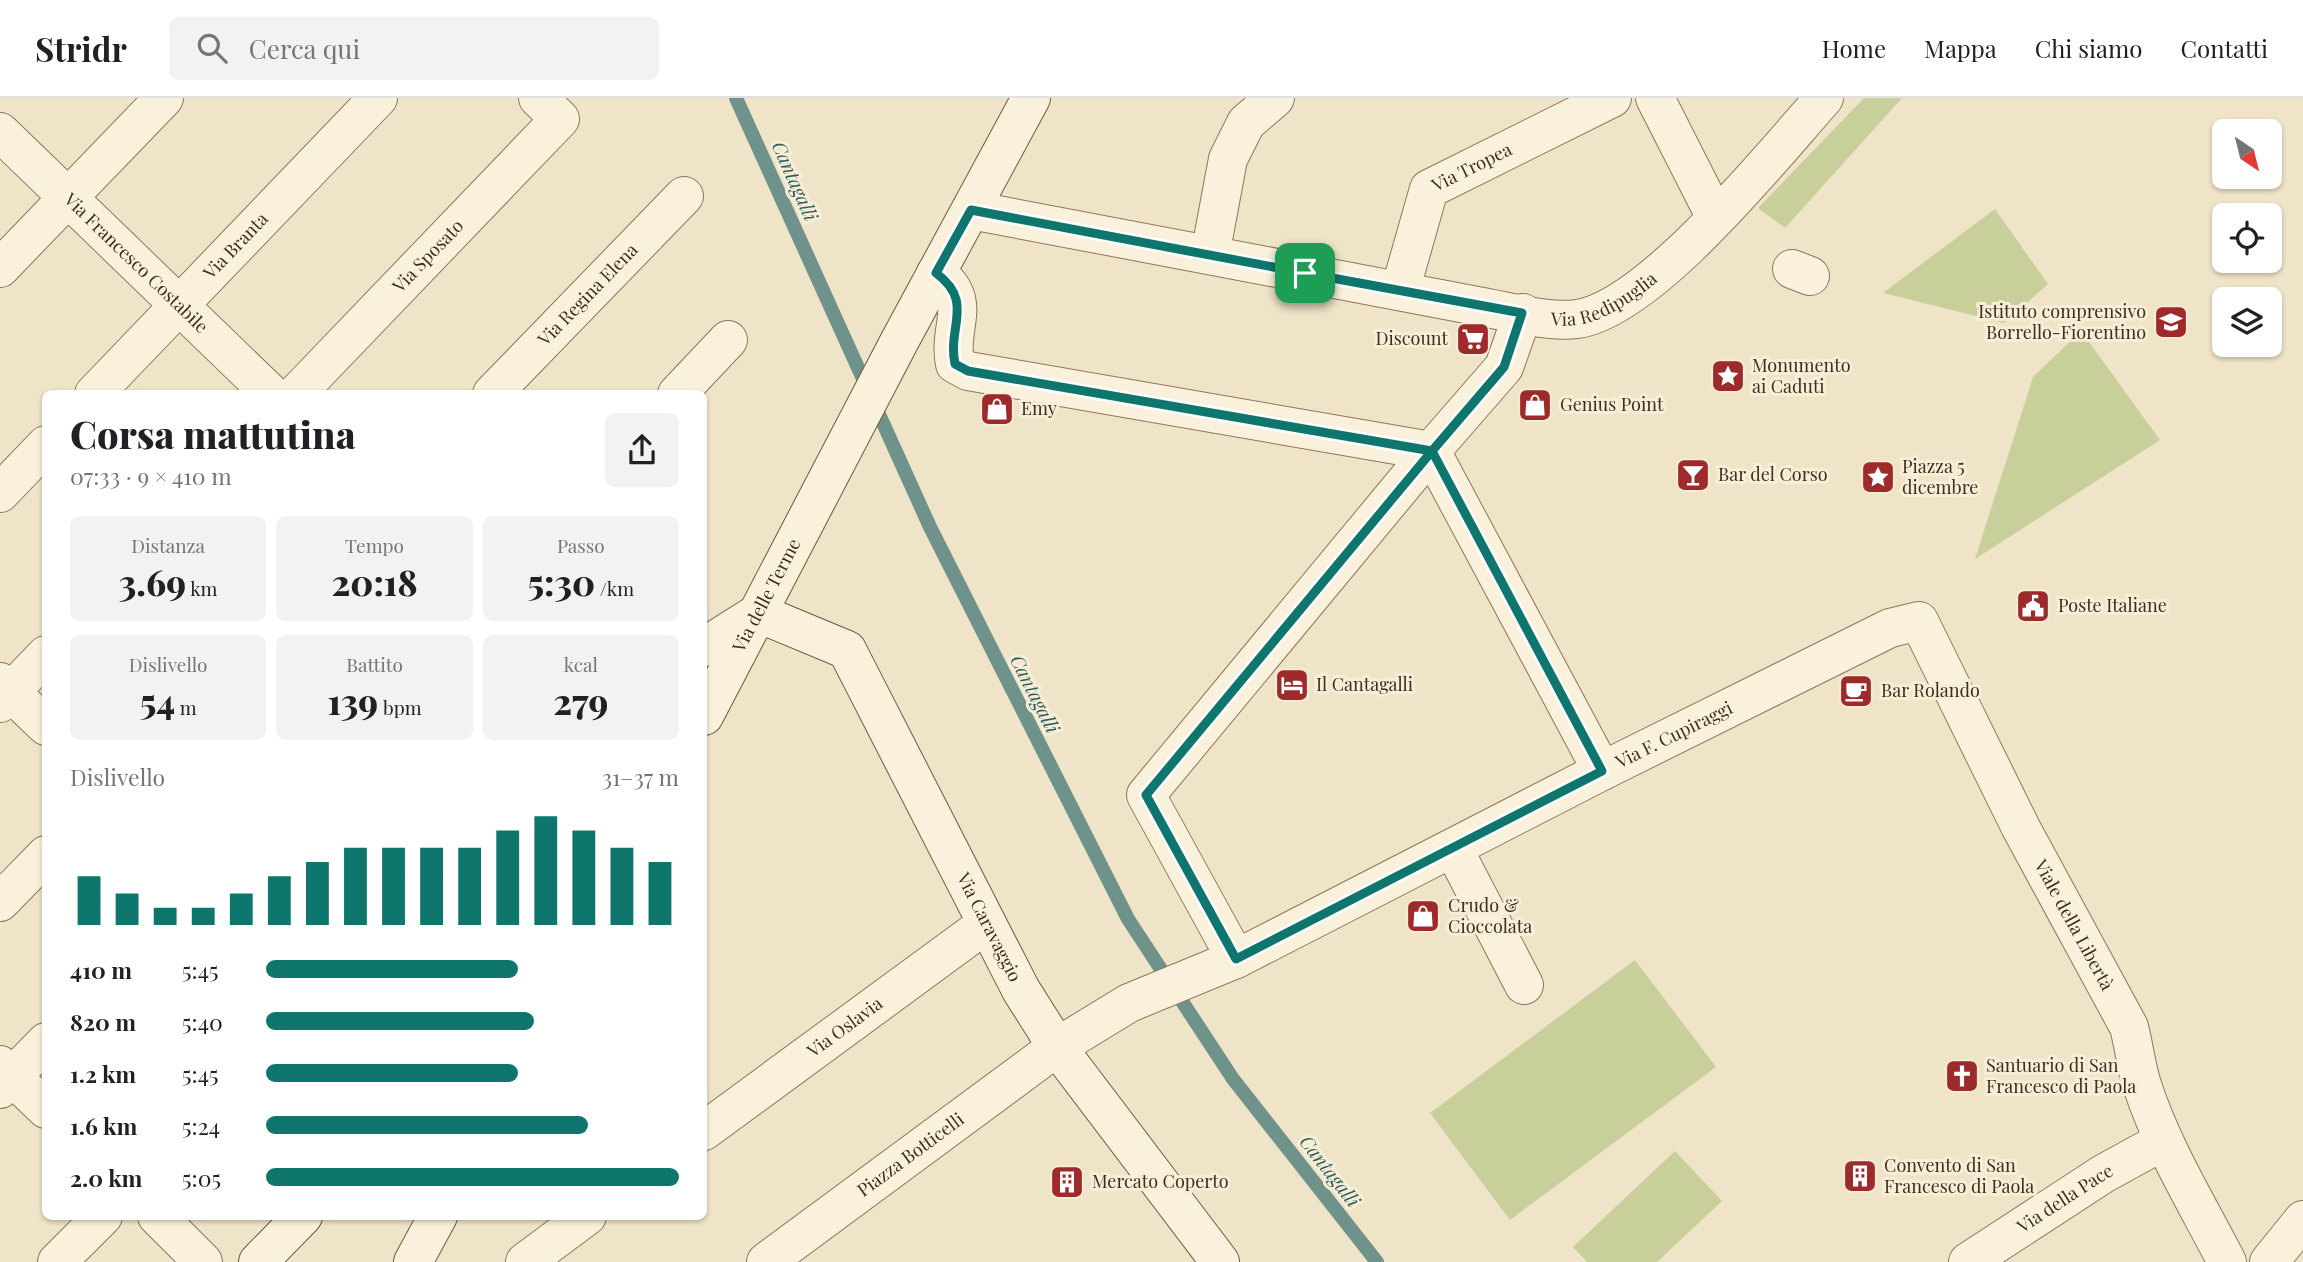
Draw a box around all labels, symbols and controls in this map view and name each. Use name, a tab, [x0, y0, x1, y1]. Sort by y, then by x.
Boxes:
search box	[169, 17, 659, 80]
text: Stridr	[35, 26, 127, 70]
icon: search	[193, 29, 231, 67]
text: Cerca qui	[249, 31, 360, 66]
text: Home	[1822, 32, 1886, 64]
text: Mappa	[1924, 32, 1997, 64]
text: Chi siamo	[2035, 32, 2142, 64]
text: Contatti	[2180, 32, 2268, 64]
north arrow	[2212, 119, 2282, 189]
map controls	[2212, 119, 2282, 357]
water label: Cantagalli	[767, 137, 826, 226]
street label: Via Tropea	[1427, 137, 1515, 197]
street label: Via Francesco Costabile	[59, 187, 214, 338]
button: locate	[2212, 203, 2282, 273]
street label: Via Branta	[197, 207, 273, 285]
street label: Via Sposato	[386, 214, 468, 298]
street label: Via Regina Elena	[532, 238, 643, 351]
pin	[1275, 243, 1335, 303]
icon: arrive	[1286, 254, 1324, 292]
street label: Via Redipuglia	[1549, 266, 1661, 331]
button: layers	[2212, 287, 2282, 357]
place label: Istituto comprensivo Borrello-Fiorentino	[1978, 299, 2146, 344]
school or university icon: Istituto comprensivo Borrello-Fiorentino	[2152, 303, 2190, 341]
supermarket icon: Discount	[1454, 320, 1492, 358]
place label: Discount	[1375, 326, 1449, 350]
place label: Monumento ai Caduti	[1752, 353, 1851, 398]
place icon: Monumento ai Caduti	[1709, 357, 1747, 395]
shop icon: Genius Point	[1516, 386, 1554, 424]
shop icon: Emy	[978, 390, 1016, 428]
place label: Genius Point	[1560, 392, 1664, 416]
place label: Emy	[1021, 396, 1057, 420]
text: Corsa mattutina	[70, 408, 356, 459]
button: share	[605, 413, 679, 487]
place label: Piazza 5 dicembre	[1902, 454, 1978, 499]
bar icon: Bar del Corso	[1674, 456, 1712, 494]
place icon: Piazza 5 dicembre	[1859, 458, 1897, 496]
text: 07:33 · 9 × 410 m	[70, 460, 232, 491]
place label: Bar del Corso	[1718, 462, 1828, 486]
text: Distanza	[131, 532, 205, 558]
text: Tempo	[345, 532, 404, 558]
text: Passo	[557, 532, 605, 558]
street label: Via delle Terme	[726, 534, 805, 657]
text: 3.69	[119, 558, 186, 605]
text: 20:18	[331, 558, 418, 605]
text: 5:30	[527, 558, 595, 605]
text: km	[186, 575, 217, 601]
text: /km	[595, 575, 634, 601]
public building icon: Poste Italiane	[2014, 587, 2052, 625]
place label: Poste Italiane	[2058, 593, 2167, 617]
water label: Cantagalli	[1005, 650, 1067, 738]
text: Dislivello	[129, 651, 207, 677]
text: Battito	[346, 651, 403, 677]
text: kcal	[564, 651, 598, 677]
hotel icon: Il Cantagalli	[1273, 666, 1311, 704]
place label: Il Cantagalli	[1316, 672, 1413, 696]
cafe icon: Bar Rolando	[1837, 672, 1875, 710]
text: 54	[140, 677, 175, 724]
text: 139	[327, 677, 378, 724]
text: 279	[553, 677, 608, 724]
place label: Bar Rolando	[1881, 678, 1980, 702]
text: m	[175, 694, 197, 720]
text: bpm	[378, 694, 422, 720]
street label: Via F. Cupiraggi	[1610, 695, 1736, 774]
text: Dislivello	[70, 761, 165, 792]
text: 31–37 m	[602, 761, 679, 792]
street label: Viale della Libertà	[2029, 854, 2120, 994]
street label: Via Caravaggio	[952, 867, 1028, 986]
place label: Crudo & Cioccolata	[1448, 893, 1532, 938]
shop icon: Crudo & Cioccolata	[1404, 897, 1442, 935]
text: 410 m	[70, 954, 132, 985]
text: 5:45	[182, 954, 219, 985]
street label: Via Oslavia	[801, 991, 887, 1063]
text: 820 m	[70, 1006, 136, 1037]
text: 5:40	[182, 1006, 223, 1037]
place label: Santuario di San Francesco di Paola	[1986, 1053, 2136, 1098]
church icon: Santuario di San Francesco di Paola	[1943, 1057, 1981, 1095]
text: 1.2 km	[70, 1058, 136, 1089]
text: 5:45	[182, 1058, 219, 1089]
street label: Piazza Botticelli	[852, 1107, 968, 1202]
text: 1.6 km	[70, 1110, 137, 1141]
text: 5:24	[182, 1110, 220, 1141]
water label: Cantagalli	[1294, 1129, 1368, 1213]
place label: Convento di San Francesco di Paola	[1884, 1153, 2034, 1198]
building icon: Convento di San Francesco di Paola	[1841, 1157, 1879, 1195]
street label: Via della Pace	[2011, 1158, 2117, 1238]
text: 2.0 km	[70, 1162, 142, 1193]
text: 5:05	[182, 1162, 221, 1193]
building icon: Mercato Coperto	[1048, 1163, 1086, 1201]
place label: Mercato Coperto	[1092, 1169, 1229, 1193]

